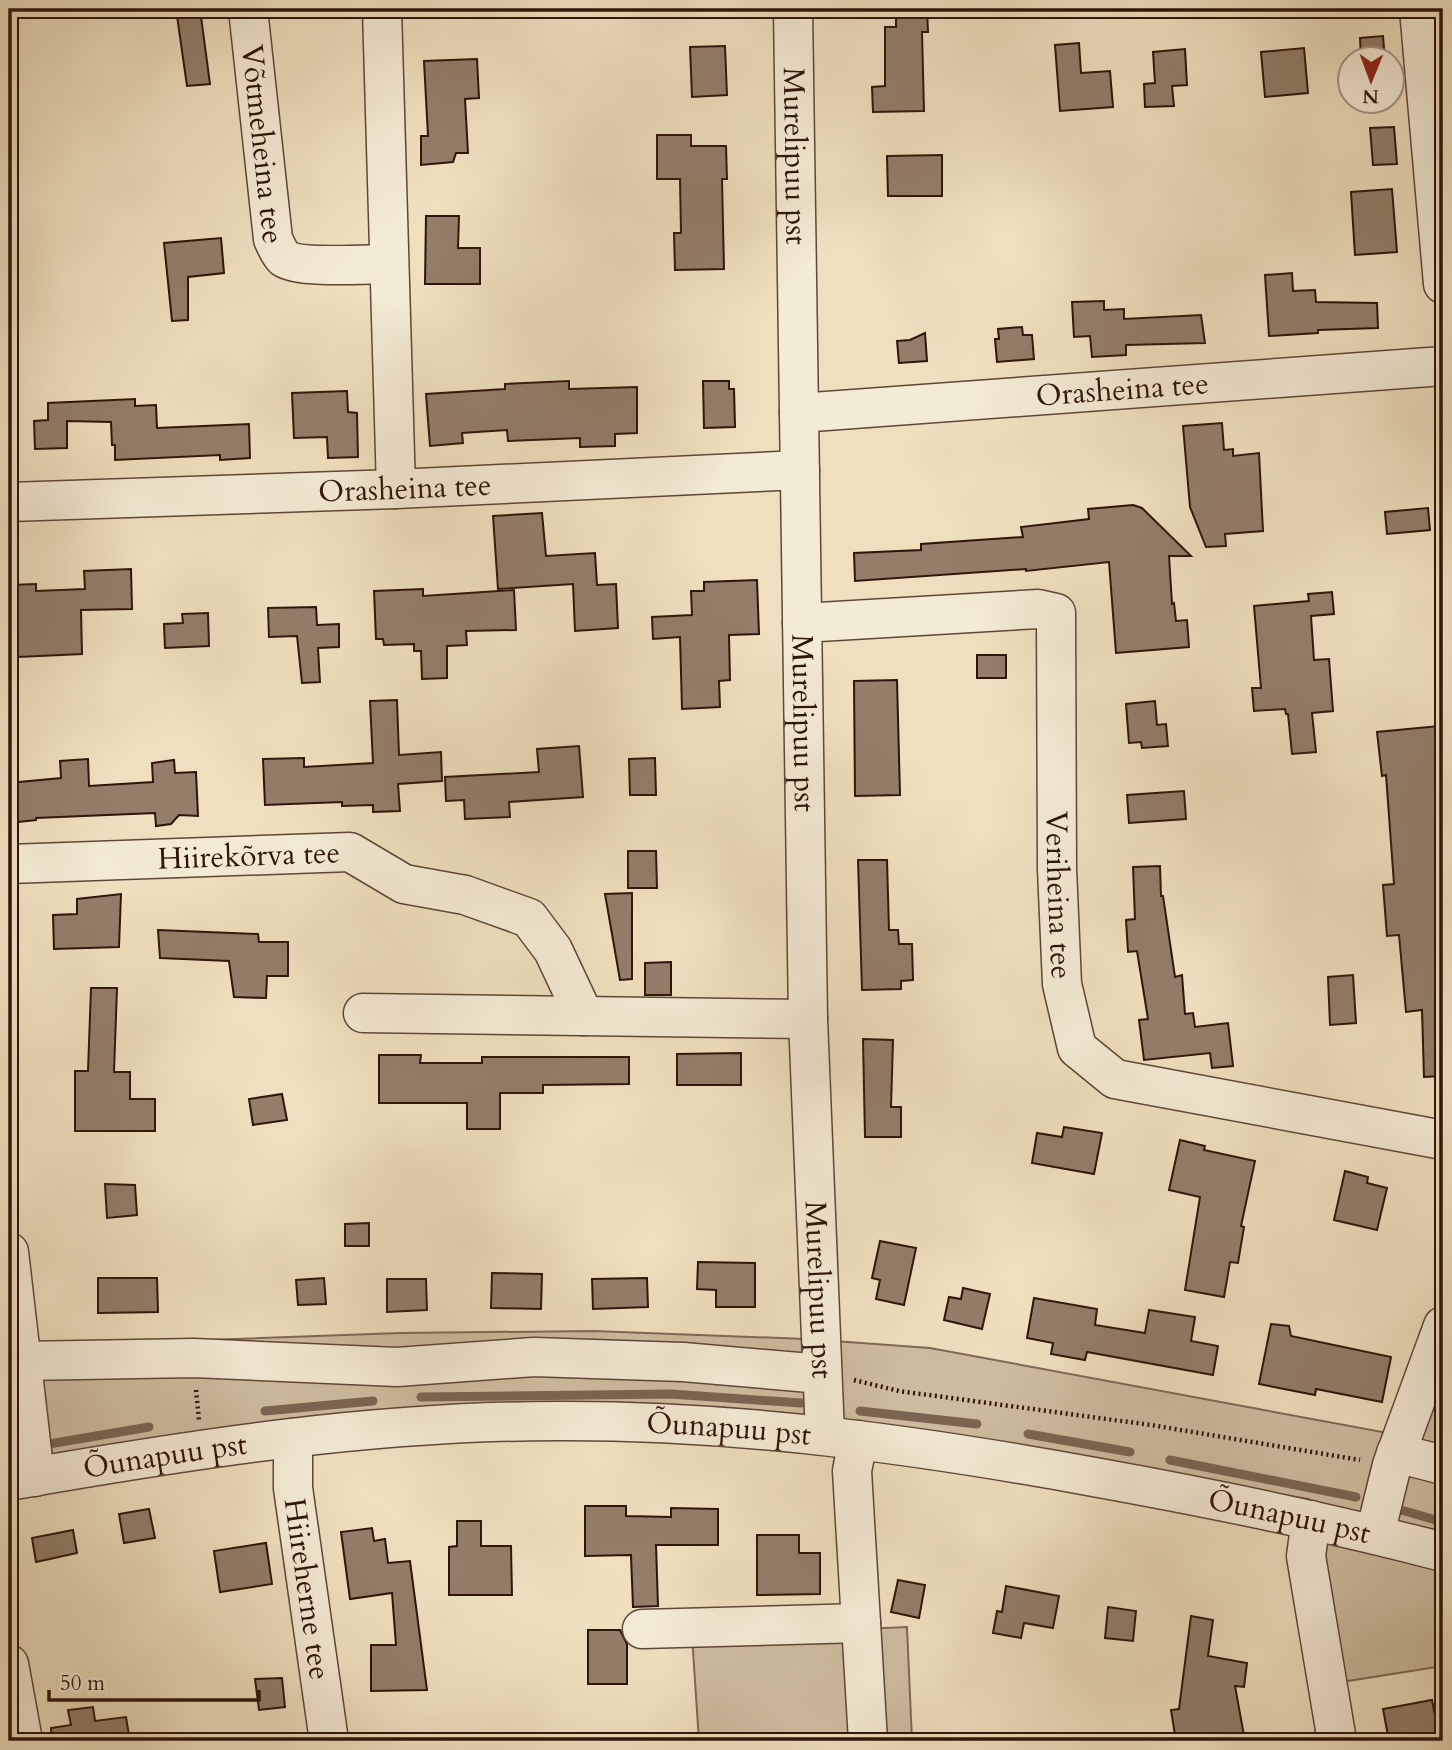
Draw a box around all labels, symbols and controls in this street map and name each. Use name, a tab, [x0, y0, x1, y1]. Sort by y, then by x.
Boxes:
street label: Võtmeheina tee	[232, 43, 294, 246]
north arrow	[1336, 46, 1406, 116]
street label: Murelipuu pst	[773, 67, 817, 246]
text: N	[1362, 83, 1379, 109]
street label: Orasheina tee	[1034, 363, 1210, 416]
street label: Orasheina tee	[318, 464, 492, 512]
street label: Murelipuu pst	[782, 634, 825, 813]
street label: Veriheina tee	[1036, 811, 1082, 980]
street label: Hiirekõrva tee	[157, 832, 341, 879]
street label: Murelipuu pst	[795, 1200, 843, 1380]
street label: Õunapuu pst	[646, 1402, 814, 1455]
street label: Õunapuu pst	[80, 1423, 250, 1488]
street label: Õunapuu pst	[1205, 1479, 1375, 1554]
street label: Hiireherne tee	[274, 1495, 341, 1682]
scale bar	[49, 1659, 259, 1703]
text: 50 m	[60, 1669, 105, 1698]

